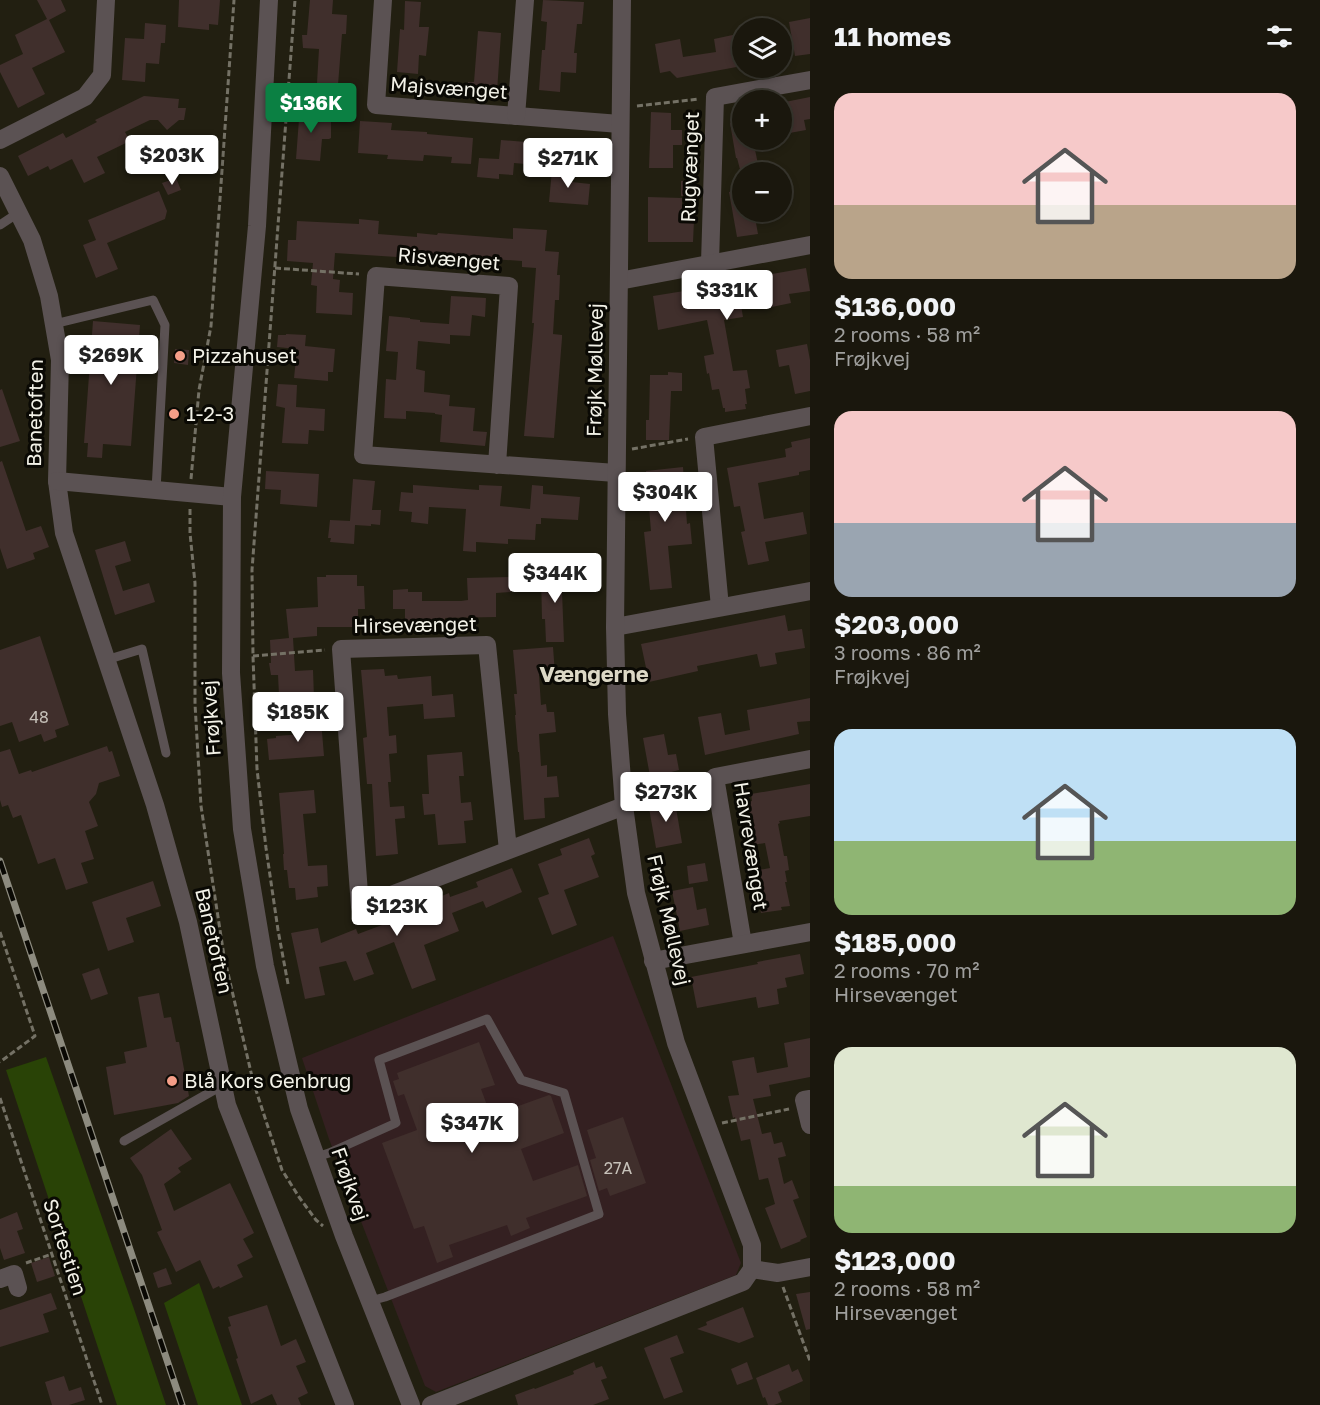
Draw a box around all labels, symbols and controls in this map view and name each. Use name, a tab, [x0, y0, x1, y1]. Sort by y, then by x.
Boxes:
map controls	[732, 18, 792, 222]
button: layers	[732, 18, 792, 78]
icon: filters	[1263, 20, 1296, 53]
text: 11 homes	[834, 21, 951, 52]
street label: Majsvænget	[389, 71, 509, 103]
pin: $136K	[269, 83, 353, 134]
text: $136K	[279, 90, 343, 114]
button: +	[732, 90, 792, 150]
street label: Rugvænget	[675, 111, 703, 223]
icon: home	[1011, 132, 1119, 240]
pin: $203K	[130, 135, 214, 186]
pin: $271K	[526, 138, 610, 189]
text: $203K	[139, 142, 205, 166]
text: $271K	[537, 145, 599, 169]
button: −	[732, 162, 792, 222]
street label: Risvænget	[397, 242, 501, 274]
pin: $331K	[685, 270, 769, 321]
text: $331K	[696, 277, 758, 301]
text: $136,000	[834, 291, 956, 322]
street label: Frøjk Møllevej	[581, 303, 607, 437]
text: 2 rooms · 58 m²	[834, 322, 980, 346]
pin: $269K	[69, 335, 153, 386]
text: $269K	[78, 342, 144, 366]
place label: Pizzahuset	[192, 343, 297, 367]
text: Frøjkvej	[834, 346, 910, 370]
marker: Pizzahuset	[173, 349, 187, 363]
street label: Banetoften	[21, 359, 47, 467]
place label: 1-2-3	[186, 401, 234, 425]
marker: 1-2-3	[167, 407, 181, 421]
icon: home	[1011, 450, 1119, 558]
pin: $304K	[623, 472, 707, 523]
text: $304K	[632, 479, 698, 503]
pin: $344K	[513, 553, 597, 604]
text: $344K	[522, 560, 588, 584]
text: $203,000	[834, 609, 959, 640]
street label: Hirsevænget	[353, 611, 477, 637]
text: 3 rooms · 86 m²	[834, 640, 981, 664]
district label: Vængerne	[539, 660, 649, 687]
text: Frøjkvej	[834, 664, 910, 688]
street label: Frøjkvej	[195, 679, 225, 757]
pin: $185K	[256, 692, 340, 743]
text: $185K	[266, 699, 330, 723]
house number: 48	[29, 707, 49, 727]
icon: home	[1011, 768, 1119, 876]
pin: $273K	[624, 772, 708, 823]
text: $273K	[634, 779, 698, 803]
street label: Havrevænget	[730, 780, 774, 912]
street label: Frøjk Møllevej	[643, 852, 697, 988]
street label: Banetoften	[191, 886, 239, 996]
pin: $123K	[355, 886, 439, 937]
text: $123K	[366, 893, 428, 917]
text: $185,000	[834, 927, 956, 958]
text: 2 rooms · 70 m²	[834, 958, 979, 982]
text: Hirsevænget	[834, 982, 958, 1006]
place label: Blå Kors Genbrug	[184, 1068, 351, 1092]
marker: Blå Kors Genbrug	[165, 1074, 179, 1088]
icon: home	[1011, 1086, 1119, 1194]
pin: $347K	[430, 1103, 514, 1154]
text: $347K	[440, 1110, 504, 1134]
street label: Frøjkvej	[327, 1144, 375, 1224]
house number: 27A	[604, 1158, 633, 1178]
street label: Sortestien	[39, 1195, 93, 1298]
text: $123,000	[834, 1245, 956, 1276]
text: 2 rooms · 58 m²	[834, 1276, 980, 1300]
text: Hirsevænget	[834, 1300, 958, 1324]

